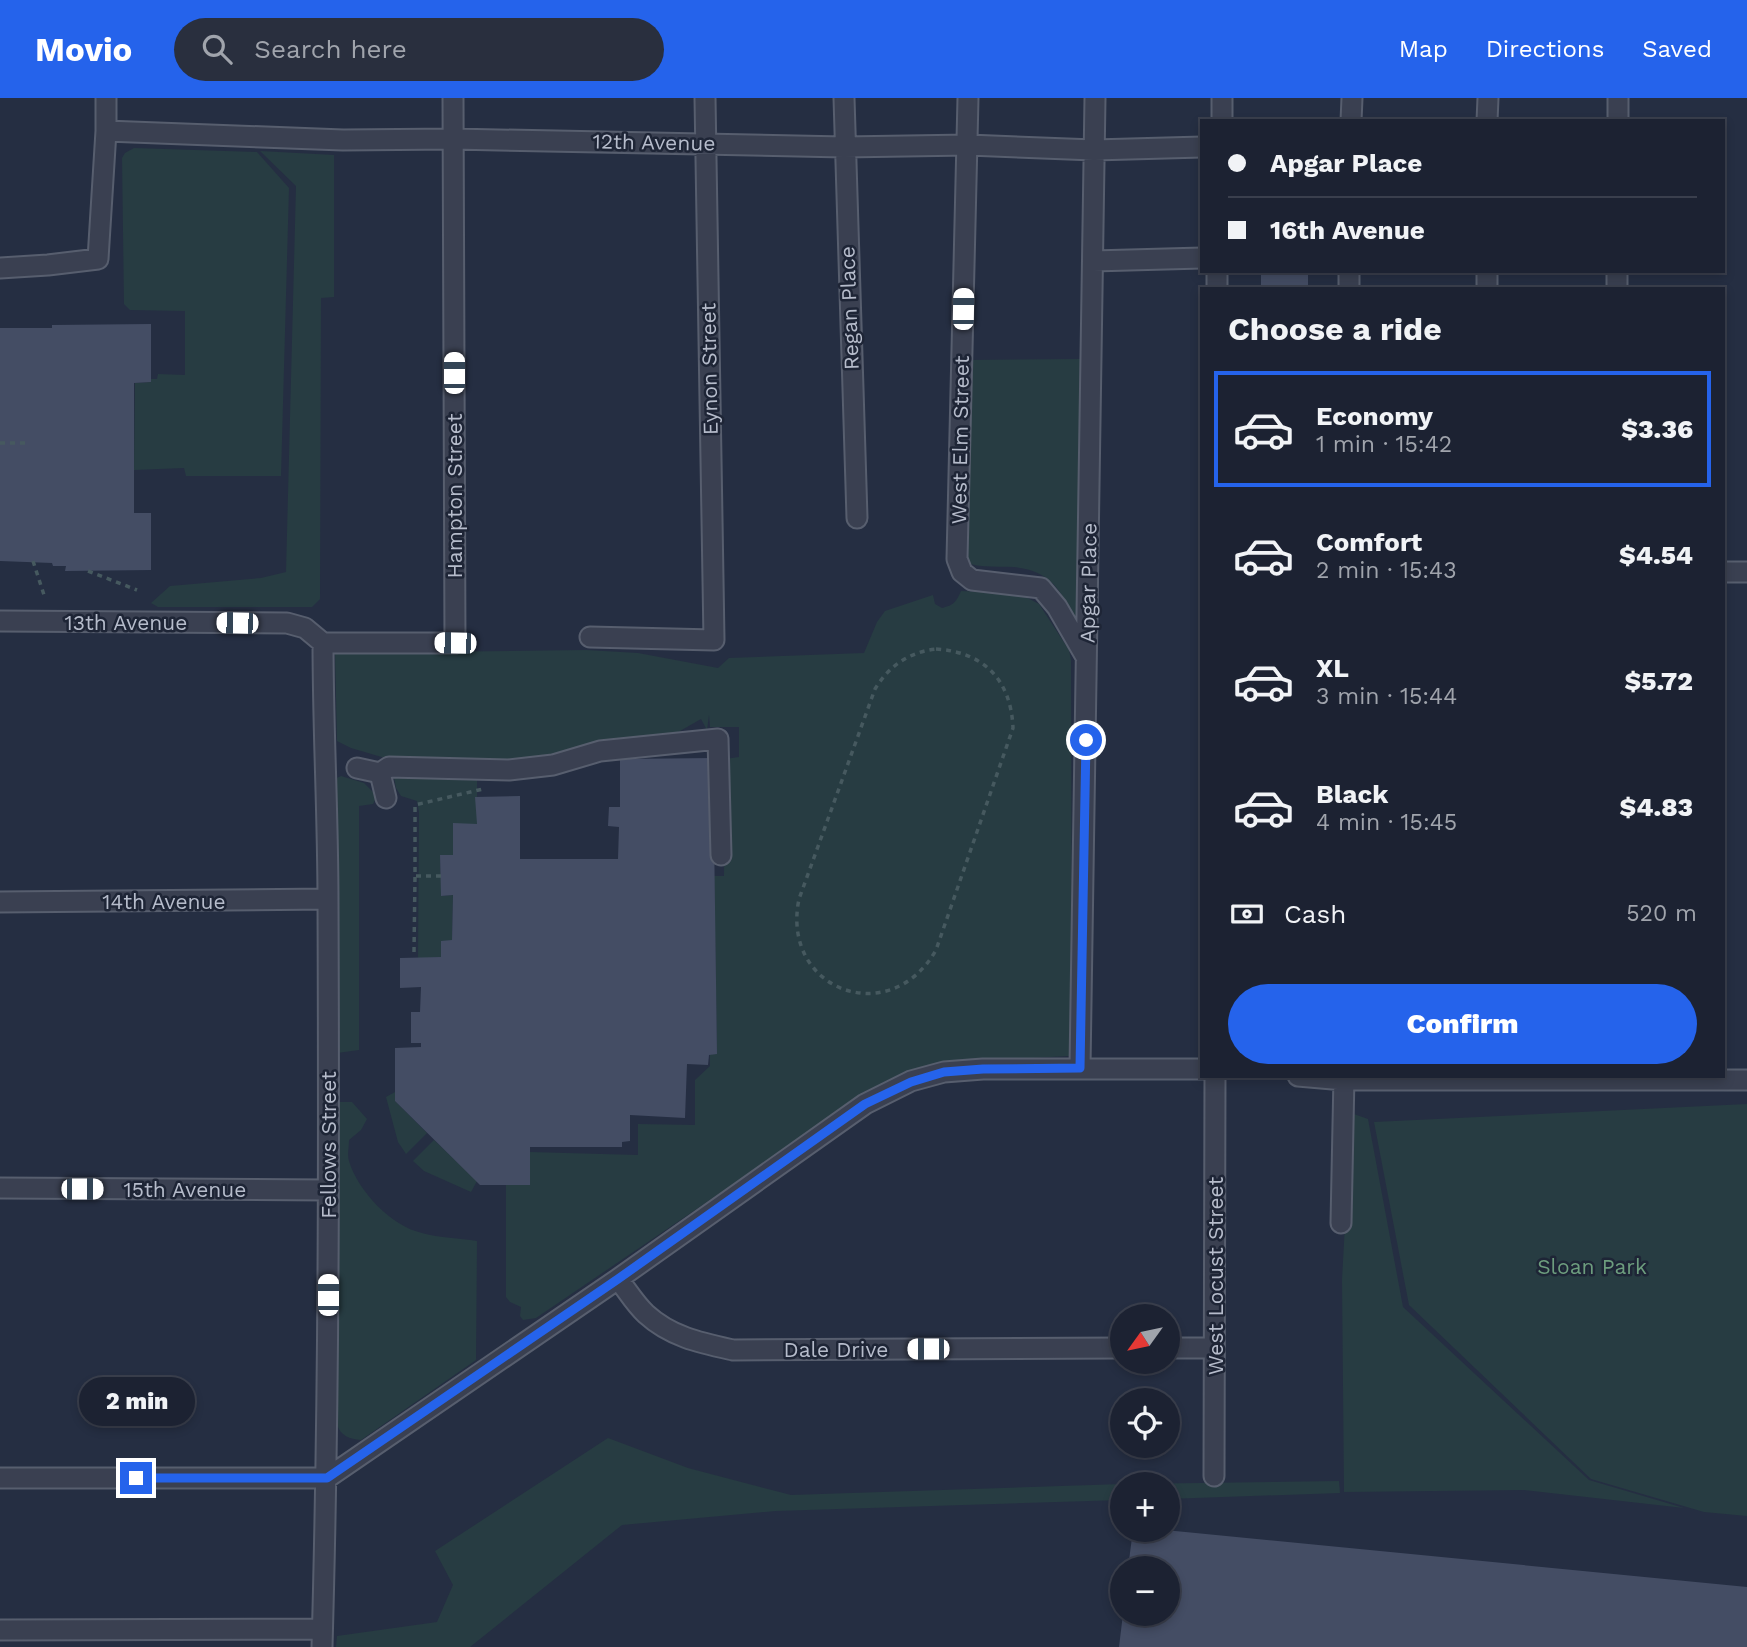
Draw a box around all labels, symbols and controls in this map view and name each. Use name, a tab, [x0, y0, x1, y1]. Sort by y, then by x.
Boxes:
search box	[174, 18, 664, 81]
text: Movio	[35, 30, 132, 69]
icon: search	[198, 30, 236, 68]
text: Search here	[254, 34, 407, 64]
text: Map	[1399, 35, 1448, 63]
text: Directions	[1486, 35, 1604, 63]
text: Saved	[1642, 35, 1712, 63]
street label: 12th Avenue	[592, 128, 716, 156]
text: Apgar Place	[1270, 148, 1422, 178]
text: 16th Avenue	[1270, 215, 1425, 245]
street label: Regan Place	[834, 246, 864, 370]
car	[953, 288, 974, 330]
street label: Eynon Street	[695, 302, 723, 435]
text: Choose a ride	[1228, 310, 1442, 348]
car	[444, 352, 465, 394]
street label: West Elm Street	[946, 355, 974, 525]
icon: car	[1232, 398, 1295, 461]
text: Economy	[1316, 401, 1433, 431]
street label: Hampton Street	[442, 413, 467, 578]
text: $3.36	[1621, 414, 1693, 444]
text: 1 min · 15:42	[1316, 431, 1452, 458]
street label: Apgar Place	[1074, 523, 1102, 643]
icon: car	[1232, 524, 1295, 587]
text: Comfort	[1316, 527, 1422, 557]
text: $4.54	[1619, 540, 1693, 570]
text: 2 min · 15:43	[1316, 557, 1457, 584]
street label: 13th Avenue	[65, 610, 187, 635]
car	[216, 612, 259, 634]
car	[434, 632, 477, 654]
icon: car	[1232, 650, 1295, 713]
text: XL	[1316, 653, 1349, 683]
text: $5.72	[1625, 666, 1693, 696]
text: 3 min · 15:44	[1316, 683, 1457, 710]
route start	[1070, 724, 1102, 756]
icon: car	[1232, 776, 1295, 839]
text: Black	[1316, 779, 1388, 809]
text: $4.83	[1619, 792, 1693, 822]
text: 4 min · 15:45	[1316, 809, 1457, 836]
street label: 14th Avenue	[102, 889, 226, 914]
icon: cash	[1228, 895, 1266, 933]
text: Cash	[1284, 899, 1346, 929]
text: 520 m	[1626, 900, 1697, 927]
button: Confirm	[1228, 984, 1697, 1064]
street label: Fellows Street	[316, 1071, 341, 1219]
street label: 15th Avenue	[124, 1177, 246, 1202]
street label: West Locust Street	[1203, 1177, 1228, 1375]
car	[62, 1179, 104, 1200]
park label: Sloan Park	[1537, 1254, 1647, 1279]
car	[318, 1274, 339, 1316]
north arrow	[1110, 1304, 1180, 1374]
map controls	[1110, 1304, 1180, 1626]
street label: Dale Drive	[784, 1337, 888, 1362]
car	[908, 1339, 950, 1360]
callout: 2 min	[78, 1376, 194, 1426]
text: 2 min	[106, 1388, 168, 1415]
button: locate	[1110, 1388, 1180, 1458]
route end	[120, 1462, 152, 1494]
button: +	[1110, 1472, 1180, 1542]
button: −	[1110, 1556, 1180, 1626]

